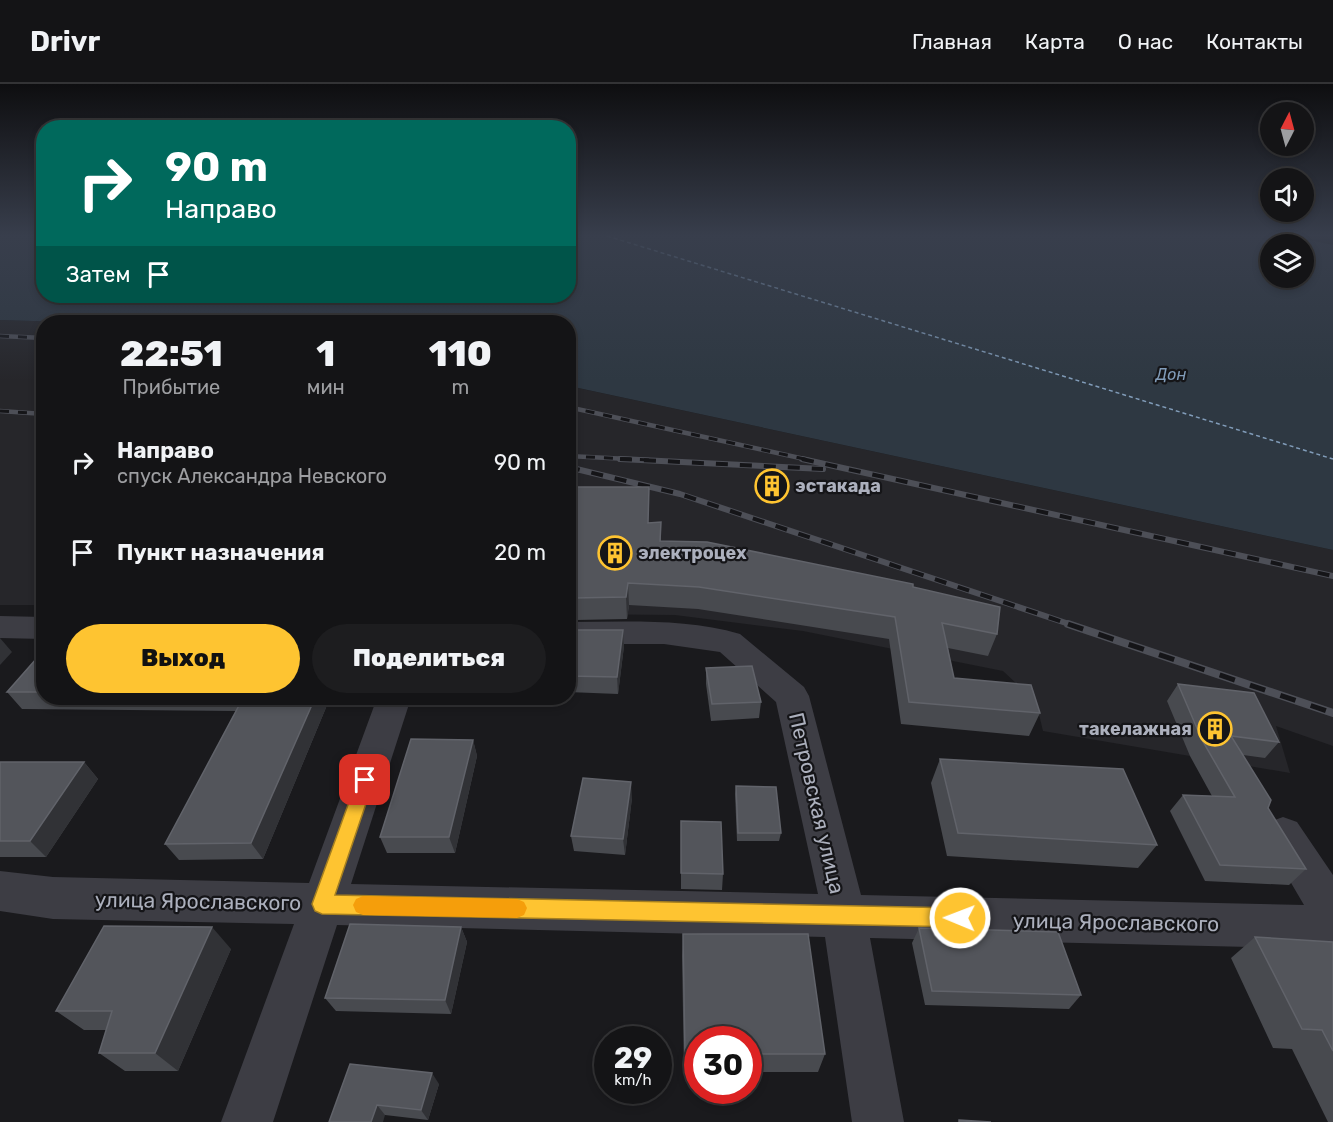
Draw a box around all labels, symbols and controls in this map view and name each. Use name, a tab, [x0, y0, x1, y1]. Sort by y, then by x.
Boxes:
text: Drivr	[30, 25, 100, 58]
text: Главная	[912, 29, 992, 54]
text: Карта	[1025, 29, 1085, 54]
text: О нас	[1118, 29, 1173, 54]
text: Контакты	[1206, 29, 1303, 54]
north arrow	[1260, 102, 1314, 156]
map controls	[1260, 102, 1314, 288]
text: 90 m	[165, 142, 268, 192]
icon: right	[66, 144, 144, 222]
button: sound	[1260, 168, 1314, 222]
text: Направо	[165, 193, 277, 225]
button: layers	[1260, 234, 1314, 288]
icon: arrive	[142, 258, 175, 291]
text: Затем	[66, 261, 130, 288]
text: 22:51	[120, 332, 223, 375]
text: 1	[316, 332, 335, 375]
text: 110	[429, 332, 492, 375]
water label: Дон	[1154, 365, 1186, 384]
text: Прибытие	[123, 375, 220, 399]
text: мин	[307, 375, 345, 399]
text: m	[452, 375, 469, 399]
text: Направо	[117, 437, 214, 464]
icon: right	[66, 446, 99, 479]
text: 90 m	[494, 449, 546, 476]
text: спуск Александра Невского	[117, 464, 387, 488]
building icon: эстакада	[754, 468, 790, 504]
place label: эстакада	[795, 475, 881, 497]
building icon: электроцех	[597, 535, 633, 571]
icon: arrive	[66, 536, 99, 569]
text: Пункт назначения	[117, 539, 325, 566]
text: 20 m	[494, 539, 546, 566]
place label: электроцех	[638, 542, 747, 564]
button: Выход	[66, 624, 300, 693]
button: Поделиться	[312, 624, 546, 693]
street label: Петровская улица	[784, 710, 850, 896]
building icon: такелажная	[1197, 711, 1233, 747]
place label: такелажная	[1079, 718, 1192, 740]
pin	[339, 754, 390, 805]
icon: arrive	[348, 763, 381, 796]
position arrow	[928, 886, 992, 950]
street label: улица Ярославского	[95, 887, 301, 915]
street label: улица Ярославского	[1013, 908, 1219, 936]
speed limit sign: 30	[684, 1026, 762, 1104]
text: 29	[614, 1040, 652, 1076]
text: km/h	[614, 1071, 652, 1089]

